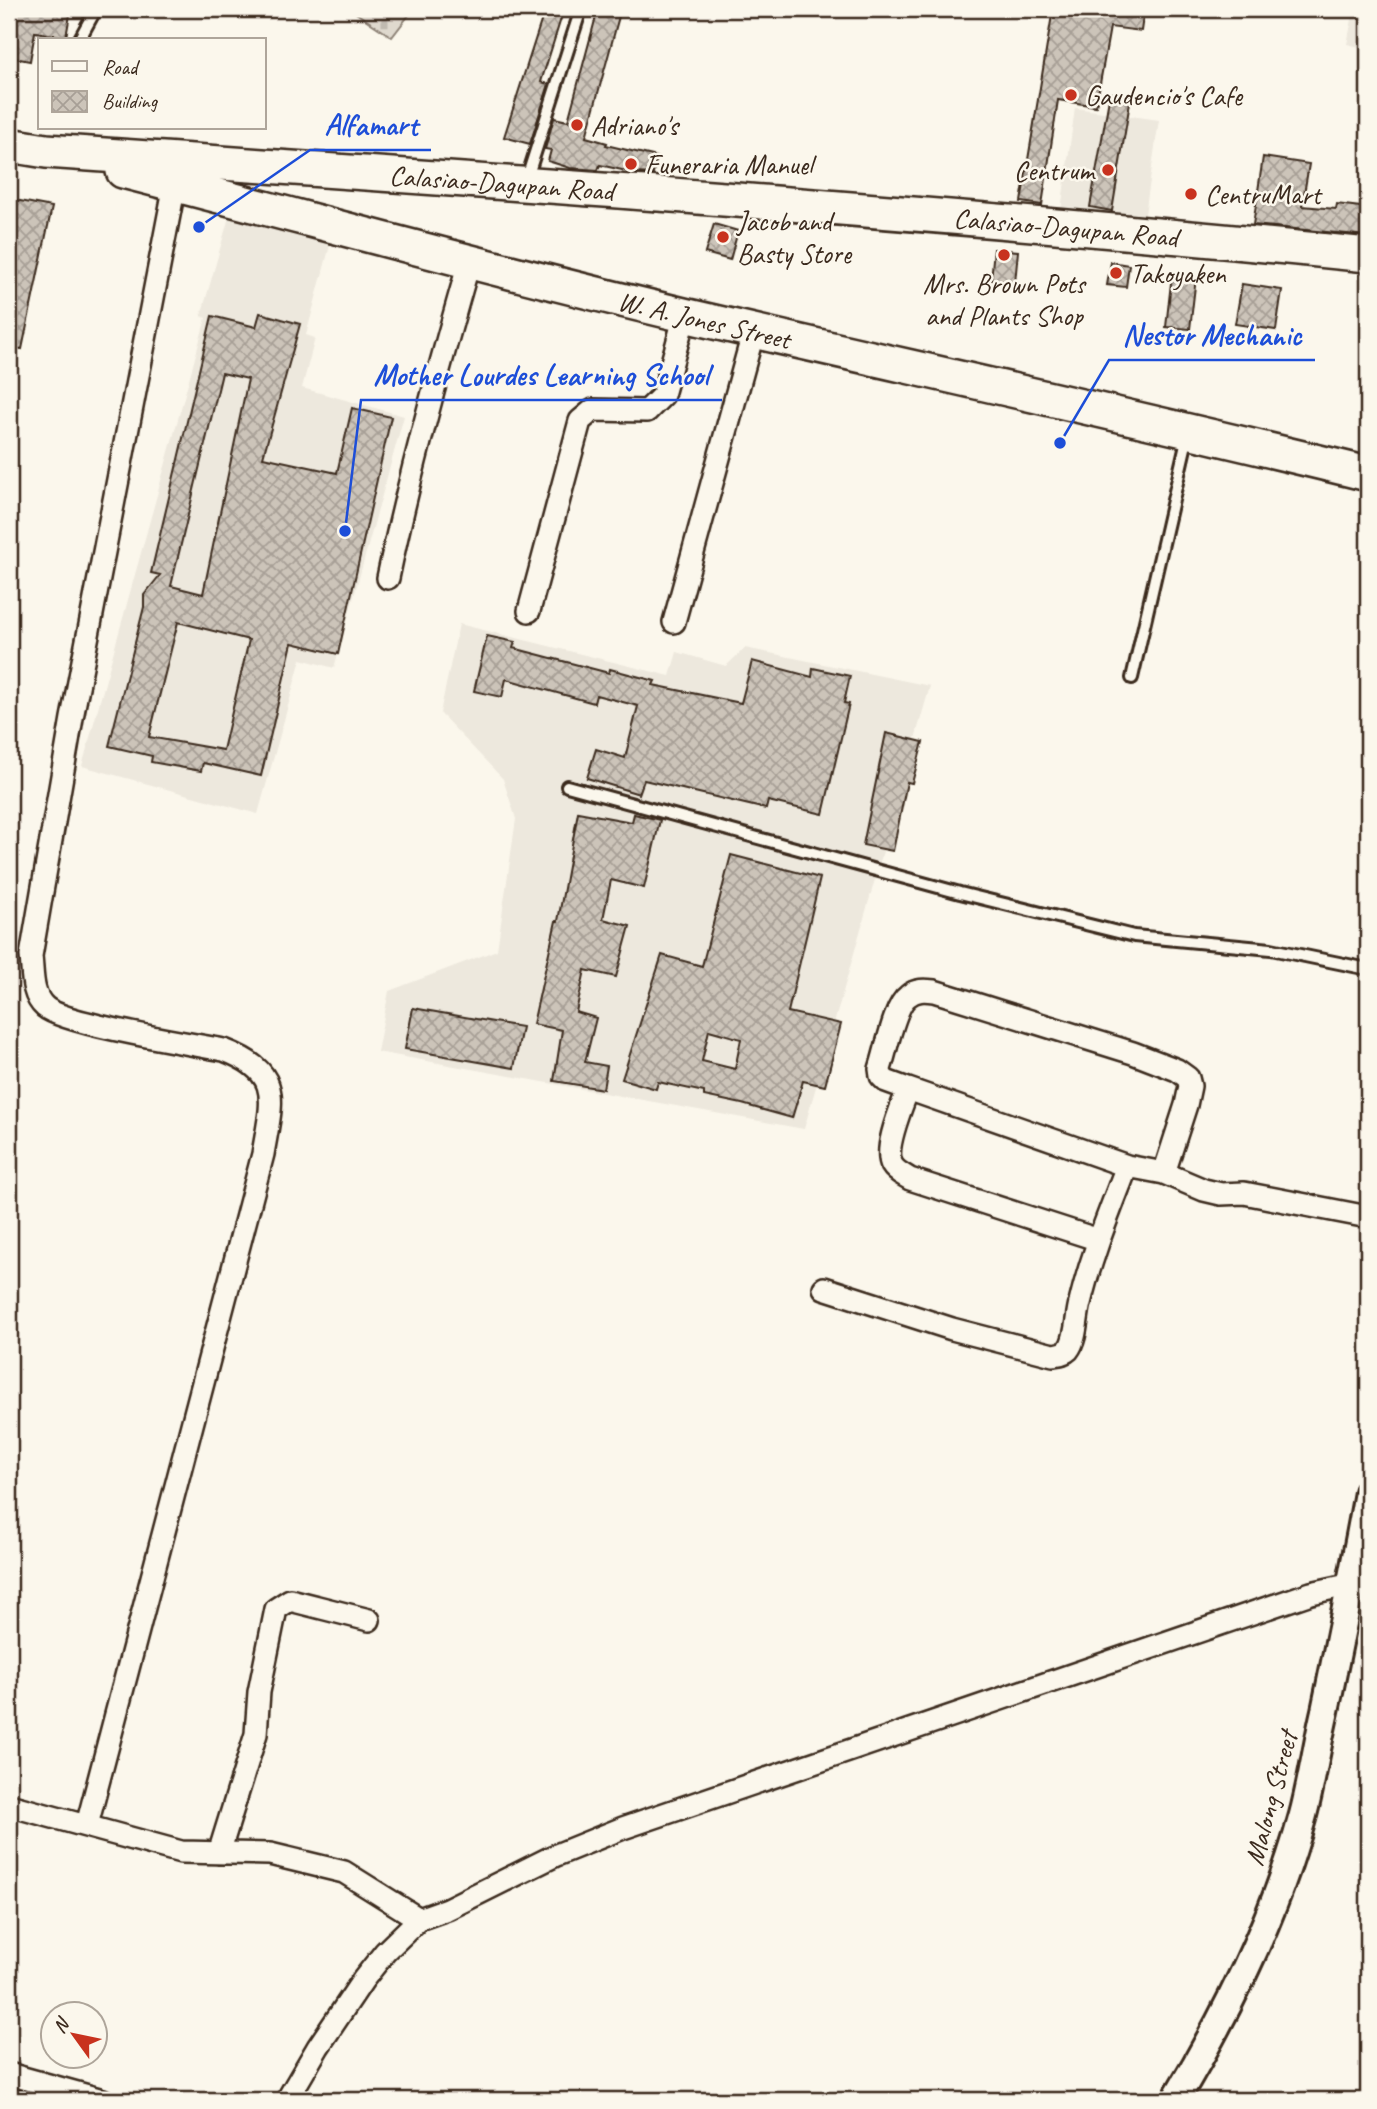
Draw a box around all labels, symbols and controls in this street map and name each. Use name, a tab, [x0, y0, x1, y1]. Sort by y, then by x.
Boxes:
legend	[38, 38, 266, 130]
text: Road	[102, 54, 141, 80]
place label: Gaudencio's Cafe	[1085, 78, 1244, 113]
marker: Gaudencio's Cafe	[1063, 87, 1079, 103]
text: Building	[102, 88, 159, 114]
callout: Alfamart	[310, 99, 431, 150]
text: Alfamart	[324, 106, 421, 144]
place label: Adriano's	[591, 108, 680, 143]
marker: Adriano's	[569, 117, 585, 133]
place label: Funeraria Manuel	[645, 147, 818, 182]
place label: Centrum	[1014, 153, 1096, 188]
marker: Funeraria Manuel	[623, 156, 639, 172]
street label: Calasiao-Dagupan Road	[388, 158, 619, 209]
marker: Centrum	[1100, 162, 1116, 178]
place label: CentruMart	[1205, 177, 1323, 212]
marker: CentruMart	[1183, 186, 1199, 202]
street label: Calasiao-Dagupan Road	[952, 200, 1183, 255]
place label: Jacob and Basty Store	[735, 204, 853, 271]
marker: Jacob and Basty Store	[715, 229, 731, 245]
marker: Mrs. Brown Pots and Plants Shop	[996, 247, 1012, 263]
place label: Takoyaken	[1130, 256, 1227, 291]
marker: Takoyaken	[1108, 265, 1124, 281]
place label: Mrs. Brown Pots and Plants Shop	[923, 266, 1087, 333]
street label: W. A. Jones Street	[615, 283, 796, 358]
callout: Nestor Mechanic	[1109, 309, 1315, 360]
text: Nestor Mechanic	[1123, 316, 1304, 354]
callout: Mother Lourdes Learning School	[361, 349, 722, 400]
text: Mother Lourdes Learning School	[373, 356, 714, 394]
street label: Malong Street	[1236, 1724, 1306, 1869]
north arrow	[38, 2000, 108, 2070]
text: N	[47, 2012, 76, 2038]

